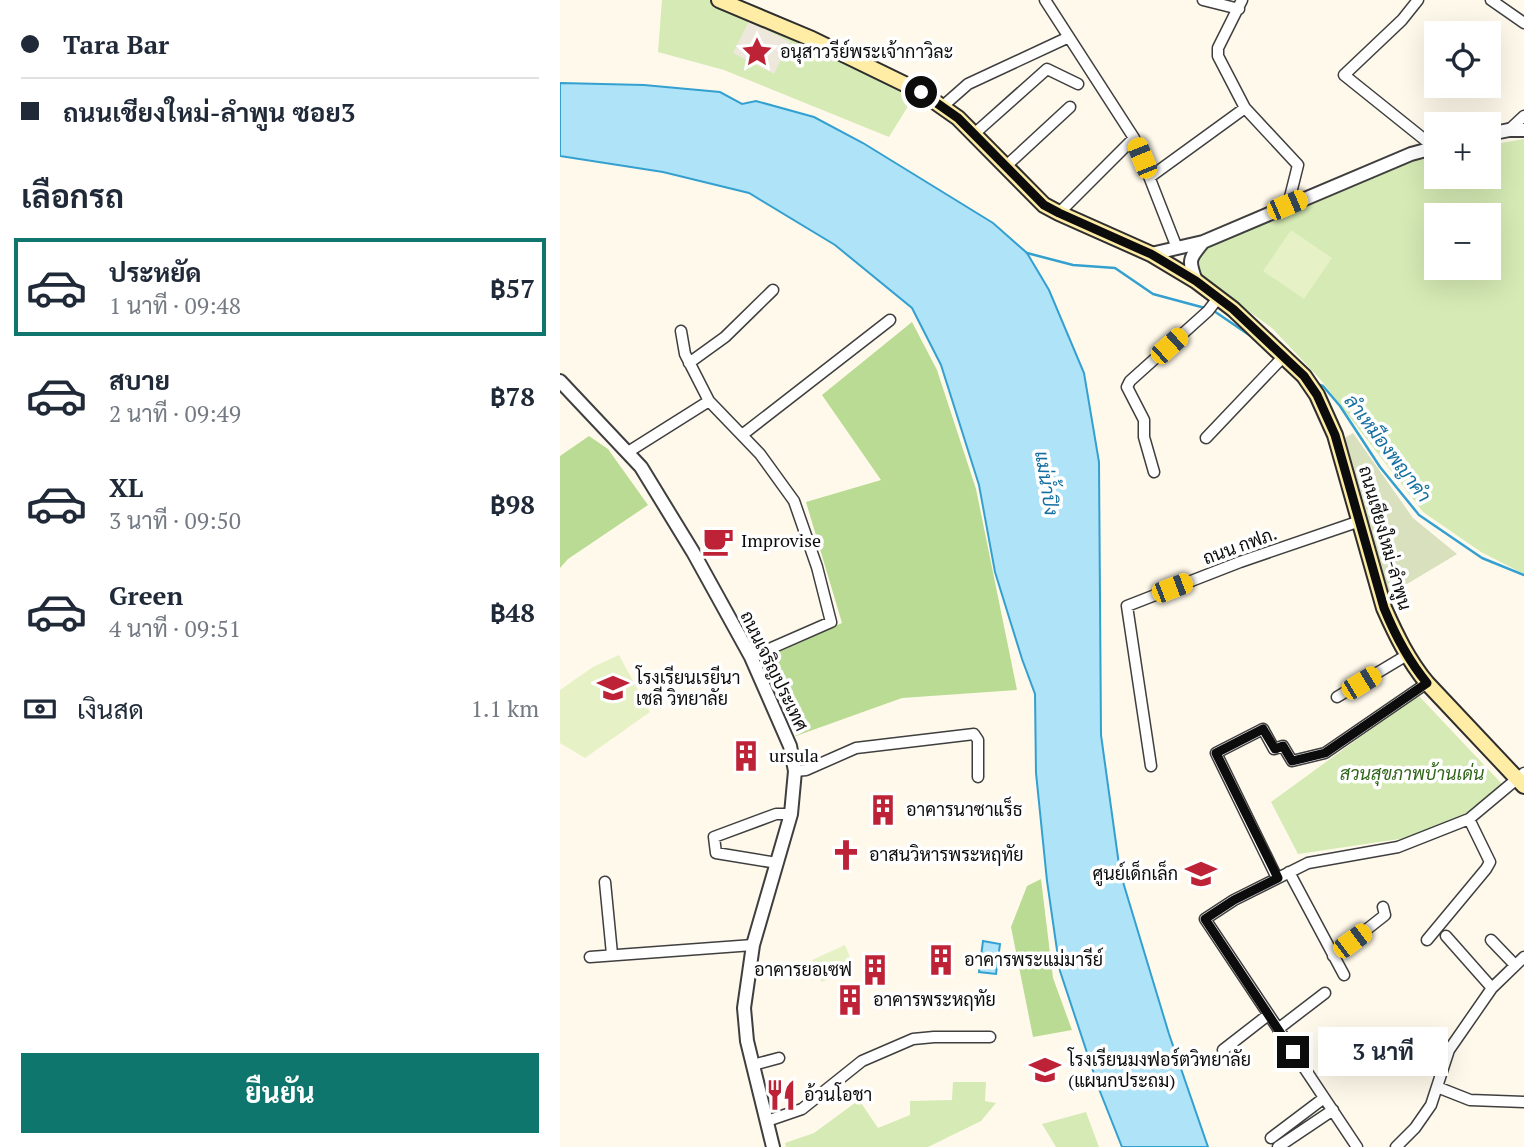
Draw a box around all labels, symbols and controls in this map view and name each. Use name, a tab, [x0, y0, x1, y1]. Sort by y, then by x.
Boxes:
map controls	[1424, 21, 1501, 280]
button: locate	[1424, 21, 1501, 98]
text: Tara Bar	[63, 27, 169, 61]
place icon: อนุสาวรีย์พระเจ้ากาวิละ	[740, 35, 774, 69]
place label: อนุสาวรีย์พระเจ้ากาวิละ	[780, 39, 953, 64]
route start	[905, 76, 937, 108]
text: ถนนเชียงใหม่-ลำพูน ซอย3	[63, 95, 355, 129]
button: +	[1424, 112, 1501, 189]
car	[1125, 135, 1160, 181]
text: เลือกรถ	[21, 175, 124, 217]
car	[1264, 187, 1311, 223]
button: −	[1424, 203, 1501, 280]
text: ประหยัด	[109, 255, 202, 289]
icon: car	[25, 256, 88, 319]
text: ฿57	[490, 271, 535, 305]
text: 1 นาที · 09:48	[109, 290, 241, 321]
car	[1147, 324, 1192, 368]
text: สบาย	[109, 363, 170, 397]
icon: car	[25, 364, 88, 427]
text: ฿78	[490, 379, 535, 413]
water label: ลำเหมืองพญาคำ	[1340, 389, 1437, 507]
text: 2 นาที · 09:49	[109, 398, 241, 429]
water label: แม่น้ำปิง	[1030, 449, 1067, 517]
street label: ถนนเชียงใหม่-ลำพูน	[1352, 463, 1418, 613]
text: XL	[109, 470, 143, 504]
icon: car	[25, 472, 88, 535]
text: ฿98	[490, 487, 535, 521]
text: 3 นาที · 09:50	[109, 505, 241, 536]
street label: ถนน กฟภ.	[1199, 521, 1280, 570]
cafe icon: Improvise	[701, 524, 735, 558]
place label: Improvise	[741, 528, 821, 552]
car	[1149, 571, 1196, 605]
text: Green	[109, 578, 183, 612]
icon: car	[25, 580, 88, 643]
text: ฿48	[490, 595, 535, 629]
street label: ถนนเจริญประเทศ	[735, 606, 814, 735]
text: 4 นาที · 09:51	[109, 613, 241, 644]
car	[1338, 663, 1385, 703]
place label: โรงเรียนเรยีนา เชลี วิทยาลัย	[635, 665, 741, 710]
school or university icon: โรงเรียนเรยีนา เชลี วิทยาลัย	[596, 671, 630, 705]
icon: cash	[21, 690, 59, 728]
text: เงินสด	[77, 692, 144, 726]
text: 1.1 km	[471, 693, 539, 724]
building icon: ursula	[729, 739, 763, 773]
place label: ursula	[769, 743, 819, 767]
park label: สวนสุขภาพบ้านเด่น	[1340, 761, 1485, 786]
building icon: อาคารนาซาแร็ธ	[866, 793, 900, 827]
place label: อาคารนาซาแร็ธ	[906, 796, 1023, 821]
church icon: อาสนวิหารพระหฤทัย	[829, 838, 863, 872]
place label: อาสนวิหารพระหฤทัย	[869, 842, 1024, 866]
school or university icon: ศูนย์เด็กเล็ก	[1184, 857, 1218, 891]
place label: ศูนย์เด็กเล็ก	[1092, 860, 1178, 887]
car	[1329, 920, 1376, 962]
building icon: อาคารพระแม่มารีย์	[924, 943, 958, 977]
place label: อาคารพระแม่มารีย์	[964, 947, 1103, 971]
building icon: อาคารยอเซฟ	[858, 953, 892, 987]
place label: อาคารยอเซฟ	[754, 957, 852, 981]
building icon: อาคารพระหฤทัย	[833, 983, 867, 1017]
place label: อาคารพระหฤทัย	[873, 987, 996, 1011]
callout: 3 นาที	[1318, 1028, 1447, 1076]
route end	[1277, 1036, 1309, 1068]
text: 3 นาที	[1352, 1036, 1414, 1067]
place label: โรงเรียนมงฟอร์ตวิทยาลัย (แผนกประถม)	[1067, 1047, 1251, 1092]
button: ยืนยัน	[21, 1053, 539, 1133]
school or university icon: โรงเรียนมงฟอร์ตวิทยาลัย (แผนกประถม)	[1028, 1053, 1062, 1087]
restaurant icon: อ้วนโอชา	[764, 1078, 798, 1112]
place label: อ้วนโอชา	[804, 1082, 872, 1106]

